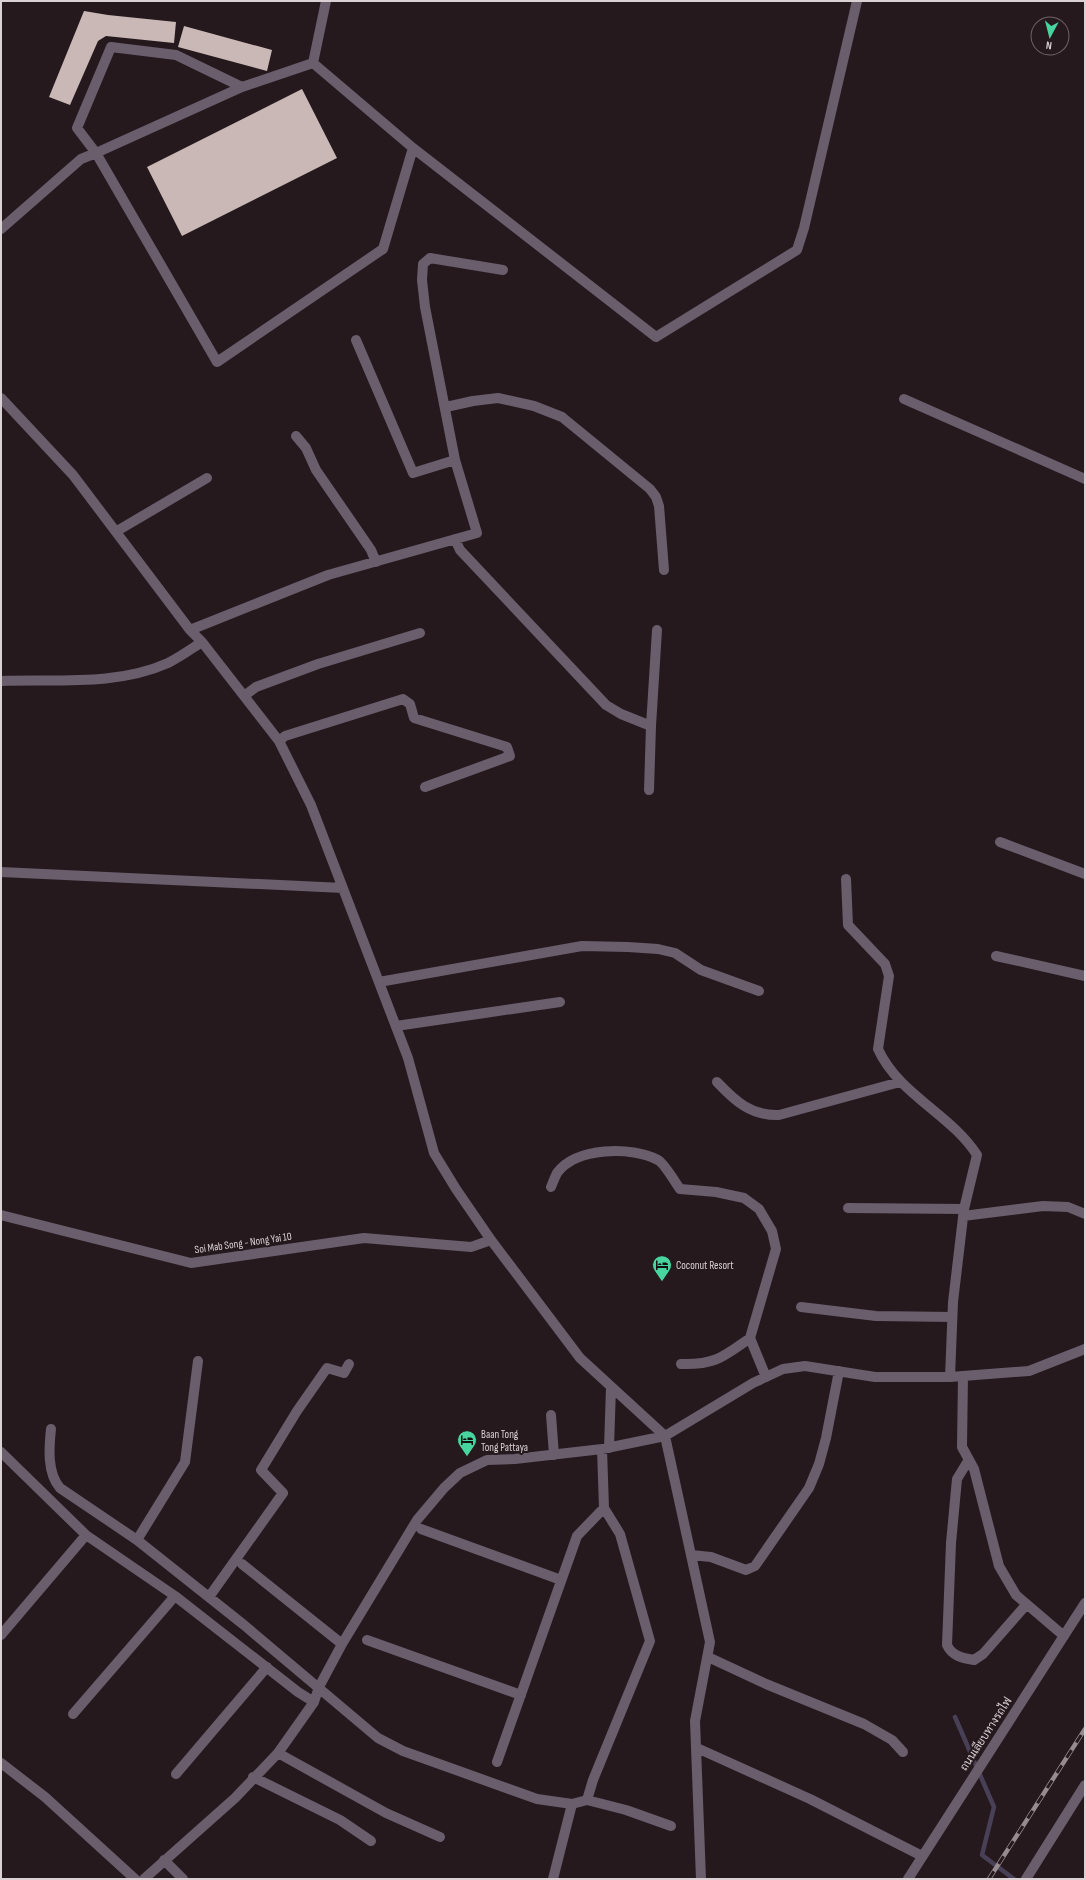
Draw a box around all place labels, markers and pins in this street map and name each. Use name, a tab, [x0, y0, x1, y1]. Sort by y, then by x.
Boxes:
hotel icon: Coconut Resort	[651, 1254, 673, 1282]
place label: Coconut Resort	[676, 1259, 734, 1272]
place label: Baan Tong Tong Pattaya	[481, 1428, 528, 1454]
hotel icon: Baan Tong Tong Pattaya	[456, 1429, 478, 1457]

